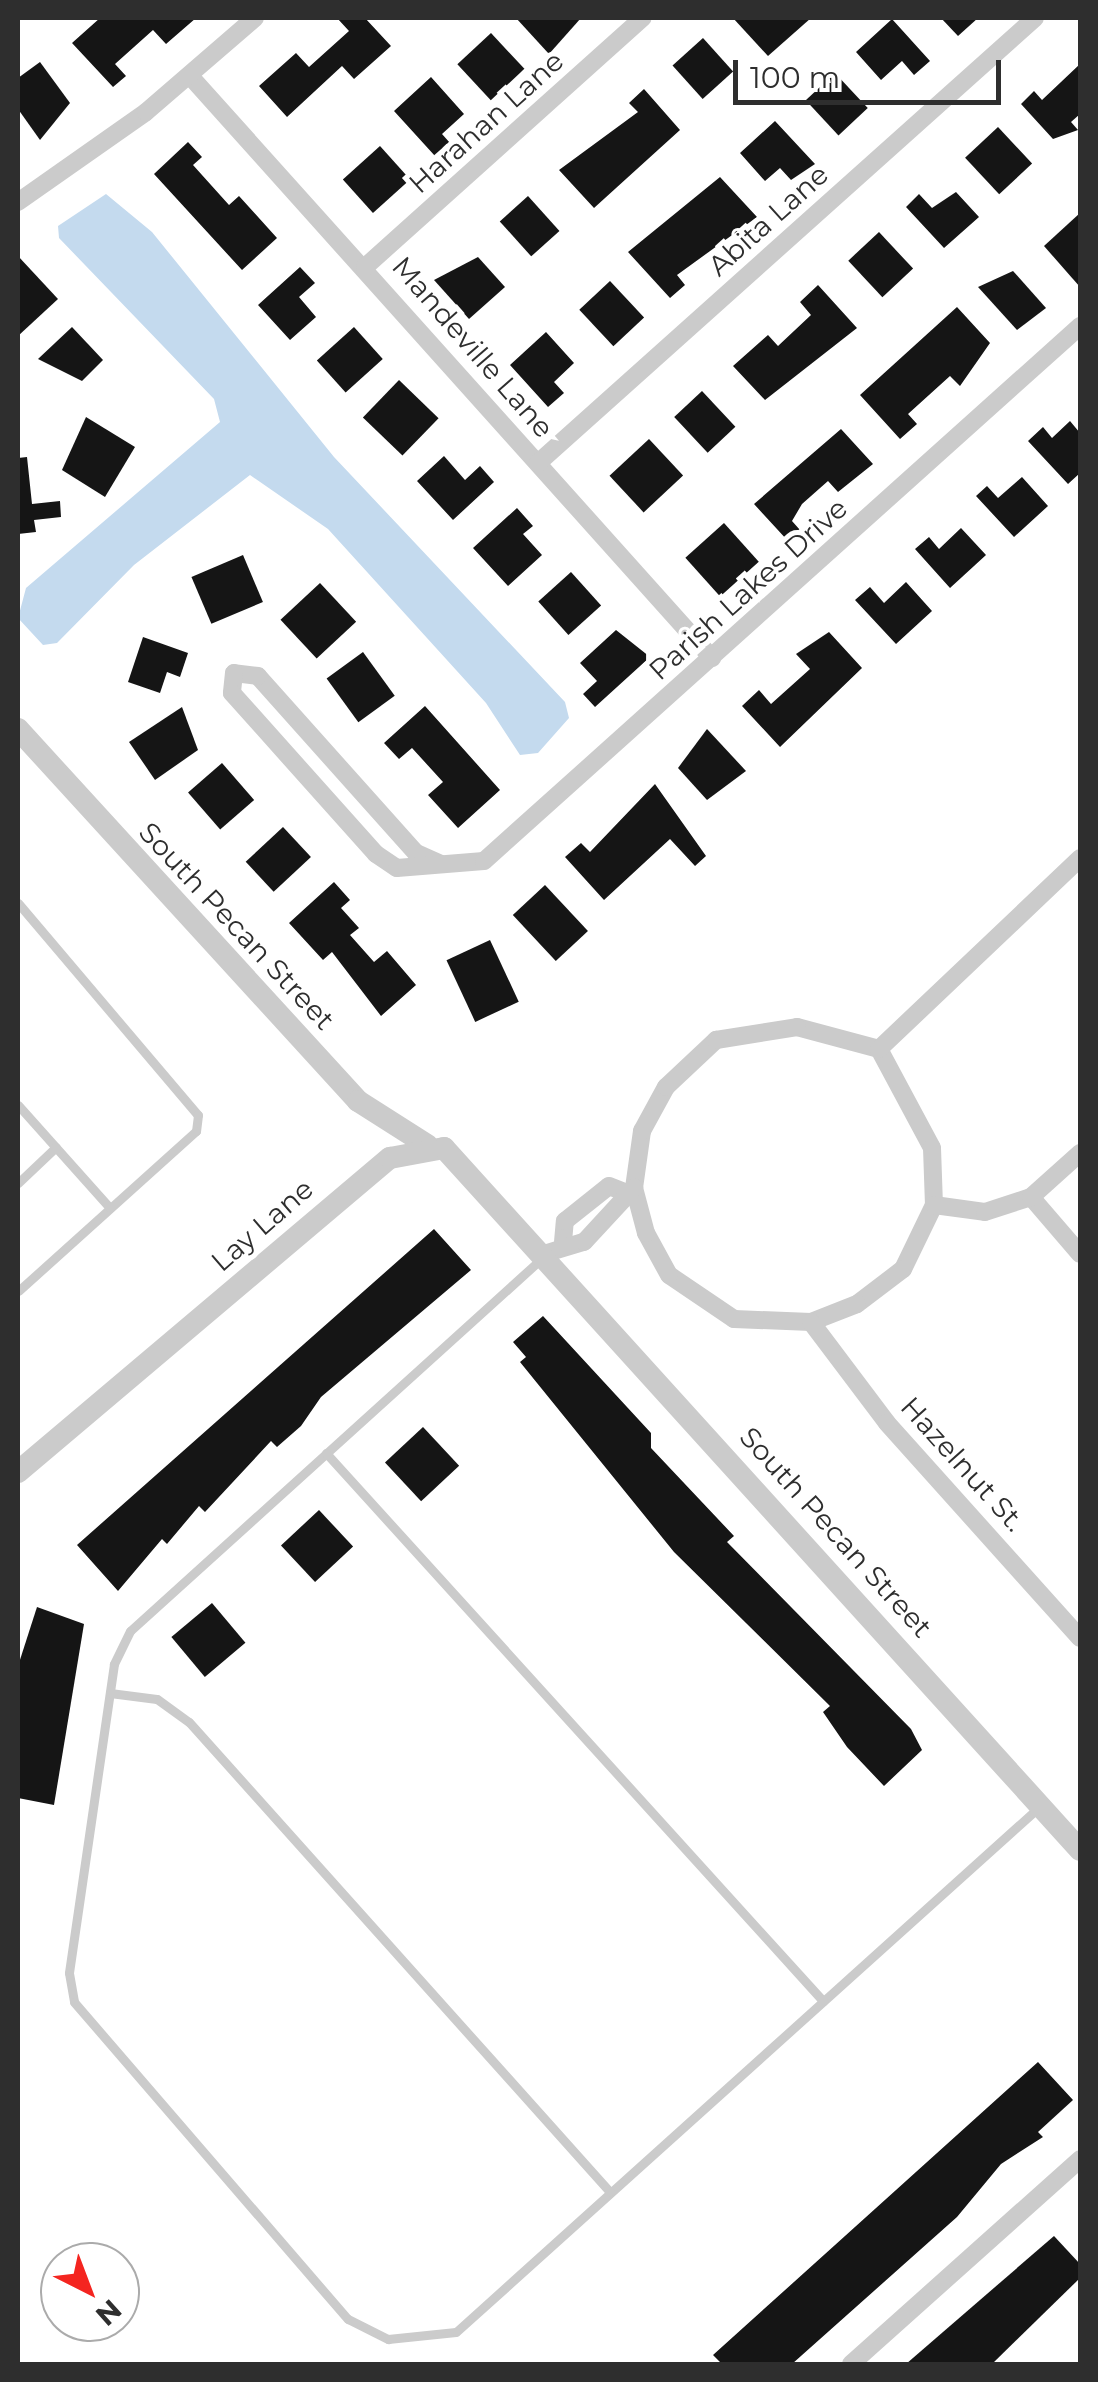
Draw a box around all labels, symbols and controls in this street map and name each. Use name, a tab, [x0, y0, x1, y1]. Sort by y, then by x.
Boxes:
scale bar	[738, 40, 1006, 102]
street label: Harahan Lane	[402, 44, 570, 200]
text: 100 m	[750, 59, 840, 96]
street label: Abita Lane	[701, 157, 835, 283]
street label: Mandeville Lane	[385, 250, 561, 444]
street label: Parish Lakes Drive	[642, 491, 854, 687]
street label: South Pecan Street	[132, 815, 342, 1037]
street label: Lay Lane	[204, 1172, 320, 1278]
street label: Hazelnut St.	[894, 1390, 1032, 1538]
street label: South Pecan Street	[733, 1420, 939, 1644]
north arrow	[40, 2242, 140, 2342]
text: N	[89, 2293, 129, 2333]

